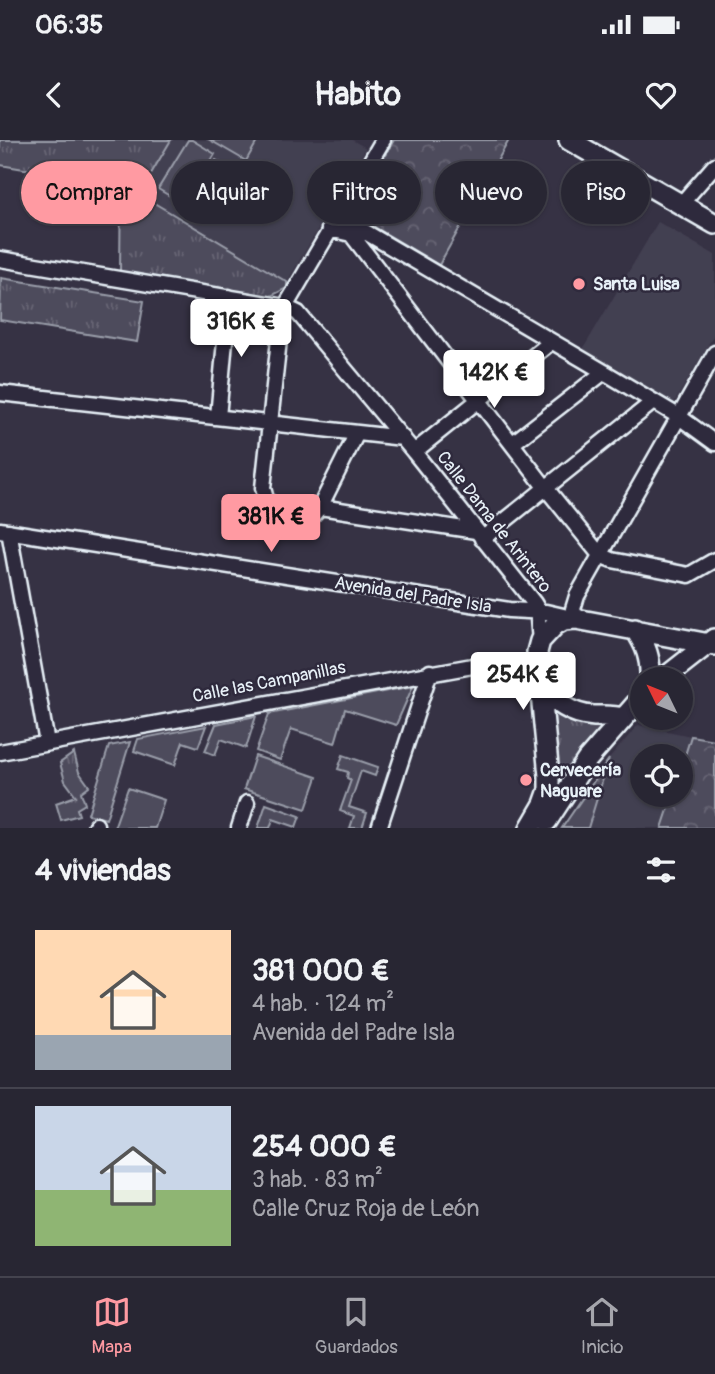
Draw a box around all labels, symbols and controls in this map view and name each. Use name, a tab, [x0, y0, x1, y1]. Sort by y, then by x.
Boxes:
text: 06:35	[35, 9, 103, 41]
text: Habito	[314, 75, 401, 115]
icon: back	[35, 76, 73, 114]
icon: heart	[642, 76, 680, 114]
chip: Comprar	[21, 161, 157, 224]
chip: Alquilar	[171, 161, 293, 224]
chip: Filtros	[307, 161, 421, 224]
chip: Nuevo	[435, 161, 547, 224]
chip: Piso	[561, 161, 650, 224]
place label: Santa Luisa	[593, 273, 680, 296]
marker: Santa Luisa	[571, 276, 587, 292]
pin: 316K €	[184, 300, 298, 359]
text: 316K €	[206, 307, 276, 336]
pin: 142K €	[437, 350, 551, 410]
text: 142K €	[459, 358, 529, 387]
street label: Calle Dama de Arintero	[432, 447, 557, 598]
pin: 381K €	[214, 494, 328, 554]
text: 381K €	[237, 502, 305, 531]
street label: Avenida del Padre Isla	[333, 571, 493, 619]
pin: 254K €	[466, 652, 580, 712]
street label: Calle las Campanillas	[190, 656, 348, 708]
text: 254K €	[487, 660, 559, 689]
north arrow	[630, 667, 693, 730]
map controls	[630, 667, 693, 807]
button: locate	[630, 744, 693, 807]
place label: Cervecería Naguare	[540, 759, 622, 803]
marker: Cervecería Naguare	[518, 772, 534, 788]
icon: filters	[642, 851, 680, 889]
text: 4 viviendas	[35, 852, 171, 889]
text: 381 000 €	[252, 952, 390, 989]
icon: home	[91, 958, 175, 1042]
text: 4 hab. · 124 m²	[252, 989, 394, 1018]
text: Avenida del Padre Isla	[252, 1018, 455, 1047]
text: 254 000 €	[252, 1128, 397, 1165]
icon: home	[91, 1134, 175, 1218]
text: 3 hab. · 83 m²	[252, 1165, 383, 1194]
text: Calle Cruz Roja de León	[252, 1194, 480, 1223]
tab: Mapa	[91, 1293, 132, 1359]
tab: Guardados	[315, 1293, 398, 1359]
tab: Inicio	[581, 1293, 624, 1359]

